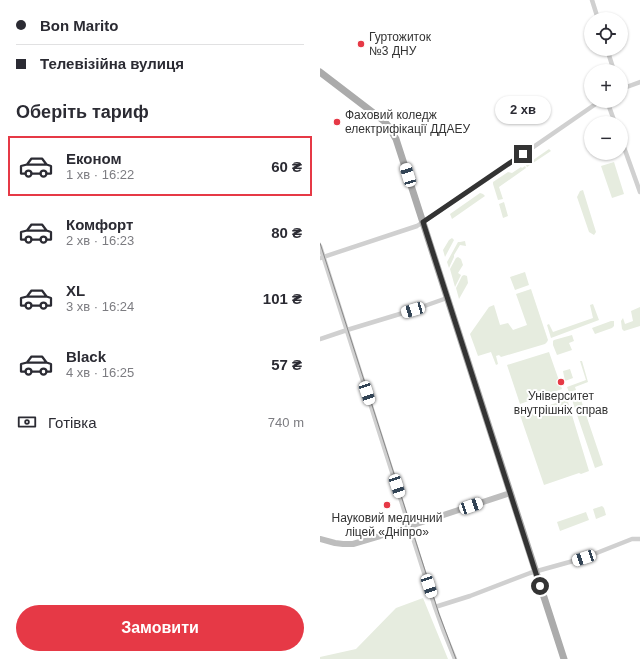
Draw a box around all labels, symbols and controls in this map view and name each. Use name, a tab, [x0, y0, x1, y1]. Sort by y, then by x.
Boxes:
map controls	[584, 12, 628, 160]
button: locate	[584, 12, 628, 56]
text: Bon Marito	[40, 17, 118, 34]
place label: Гуртожиток №3 ДНУ	[369, 30, 432, 58]
marker: Гуртожиток №3 ДНУ	[356, 39, 366, 49]
text: Телевізійна вулиця	[40, 55, 184, 72]
button: +	[584, 64, 628, 108]
callout: 2 хв	[495, 96, 551, 124]
text: Оберіть тариф	[16, 102, 149, 122]
text: 2 хв	[510, 102, 536, 117]
place label: Фаховий коледж електрифікації ДДАЕУ	[345, 108, 470, 136]
button: −	[584, 116, 628, 160]
marker: Фаховий коледж електрифікації ДДАЕУ	[332, 117, 342, 127]
route end	[514, 145, 532, 163]
icon: car	[18, 148, 54, 184]
text: Економ	[66, 150, 122, 167]
text: 60 ₴	[271, 158, 302, 175]
car	[399, 162, 417, 188]
text: 1 хв · 16:22	[66, 167, 134, 182]
icon: car	[18, 214, 54, 250]
text: Комфорт	[66, 216, 133, 233]
text: 80 ₴	[271, 224, 302, 241]
text: 2 хв · 16:23	[66, 233, 134, 248]
icon: car	[18, 280, 54, 316]
text: XL	[66, 282, 85, 299]
text: 101 ₴	[263, 290, 302, 307]
text: 3 хв · 16:24	[66, 299, 134, 314]
car	[400, 301, 426, 319]
icon: car	[18, 346, 54, 382]
text: Black	[66, 348, 106, 365]
text: 57 ₴	[271, 356, 302, 373]
text: 4 хв · 16:25	[66, 365, 134, 380]
marker: Університет внутрішніх справ	[556, 377, 566, 387]
car	[358, 380, 376, 406]
place label: Університет внутрішніх справ	[514, 389, 608, 417]
icon: cash	[16, 411, 38, 433]
text: Готівка	[48, 414, 97, 431]
text: 740 m	[268, 415, 304, 430]
car	[388, 473, 406, 499]
car	[458, 496, 484, 516]
marker: Науковий медичний ліцей «Дніпро»	[382, 500, 392, 510]
place label: Науковий медичний ліцей «Дніпро»	[331, 511, 443, 539]
car	[571, 549, 597, 567]
car	[420, 573, 438, 599]
route start	[531, 577, 549, 595]
button: Замовити	[16, 605, 304, 651]

